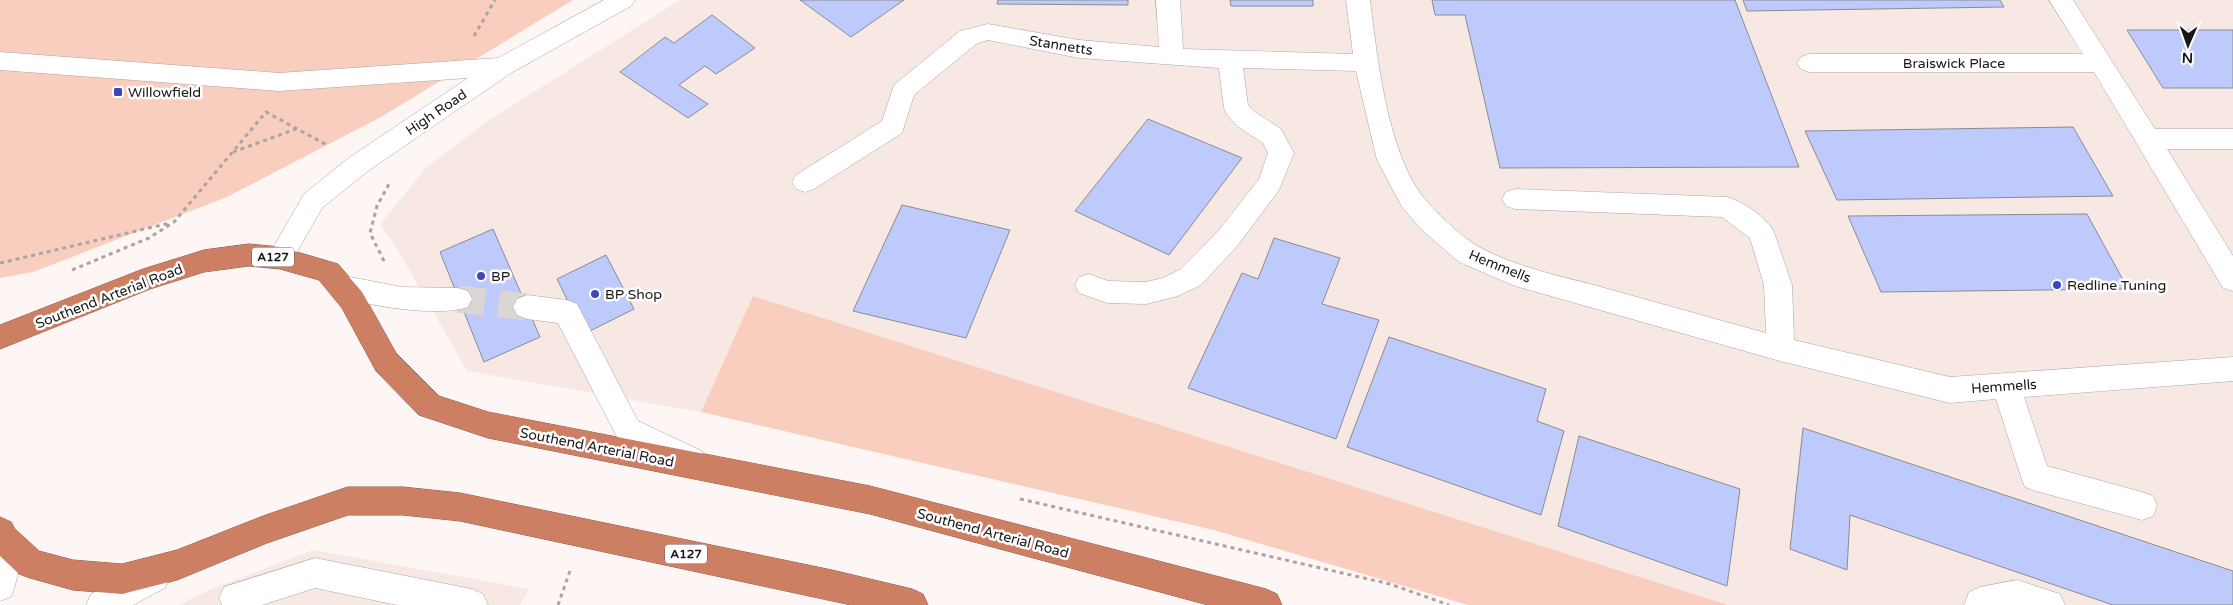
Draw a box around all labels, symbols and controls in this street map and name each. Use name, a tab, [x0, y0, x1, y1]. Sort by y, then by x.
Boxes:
north arrow	[2163, 20, 2213, 70]
street label: Stannetts	[1028, 32, 1094, 59]
text: N	[2182, 49, 2193, 66]
street label: Braiswick Place	[1903, 55, 2005, 72]
place label: Willowfield	[128, 84, 201, 101]
marker: Willowfield	[112, 86, 124, 98]
street label: High Road	[402, 86, 470, 139]
street label: Hemmells	[1466, 246, 1534, 287]
road number: A127	[252, 248, 294, 266]
street label: Southend Arterial Road	[33, 261, 185, 332]
place label: BP	[491, 268, 510, 285]
marker: BP	[475, 270, 487, 282]
place label: Redline Tuning	[2067, 277, 2166, 294]
marker: Redline Tuning	[2051, 279, 2063, 291]
place label: BP Shop	[605, 286, 662, 303]
marker: BP Shop	[589, 288, 601, 300]
street label: Hemmells	[1971, 376, 2038, 397]
street label: Southend Arterial Road	[519, 424, 675, 471]
street label: Southend Arterial Road	[915, 505, 1071, 562]
road number: A127	[665, 544, 707, 564]

